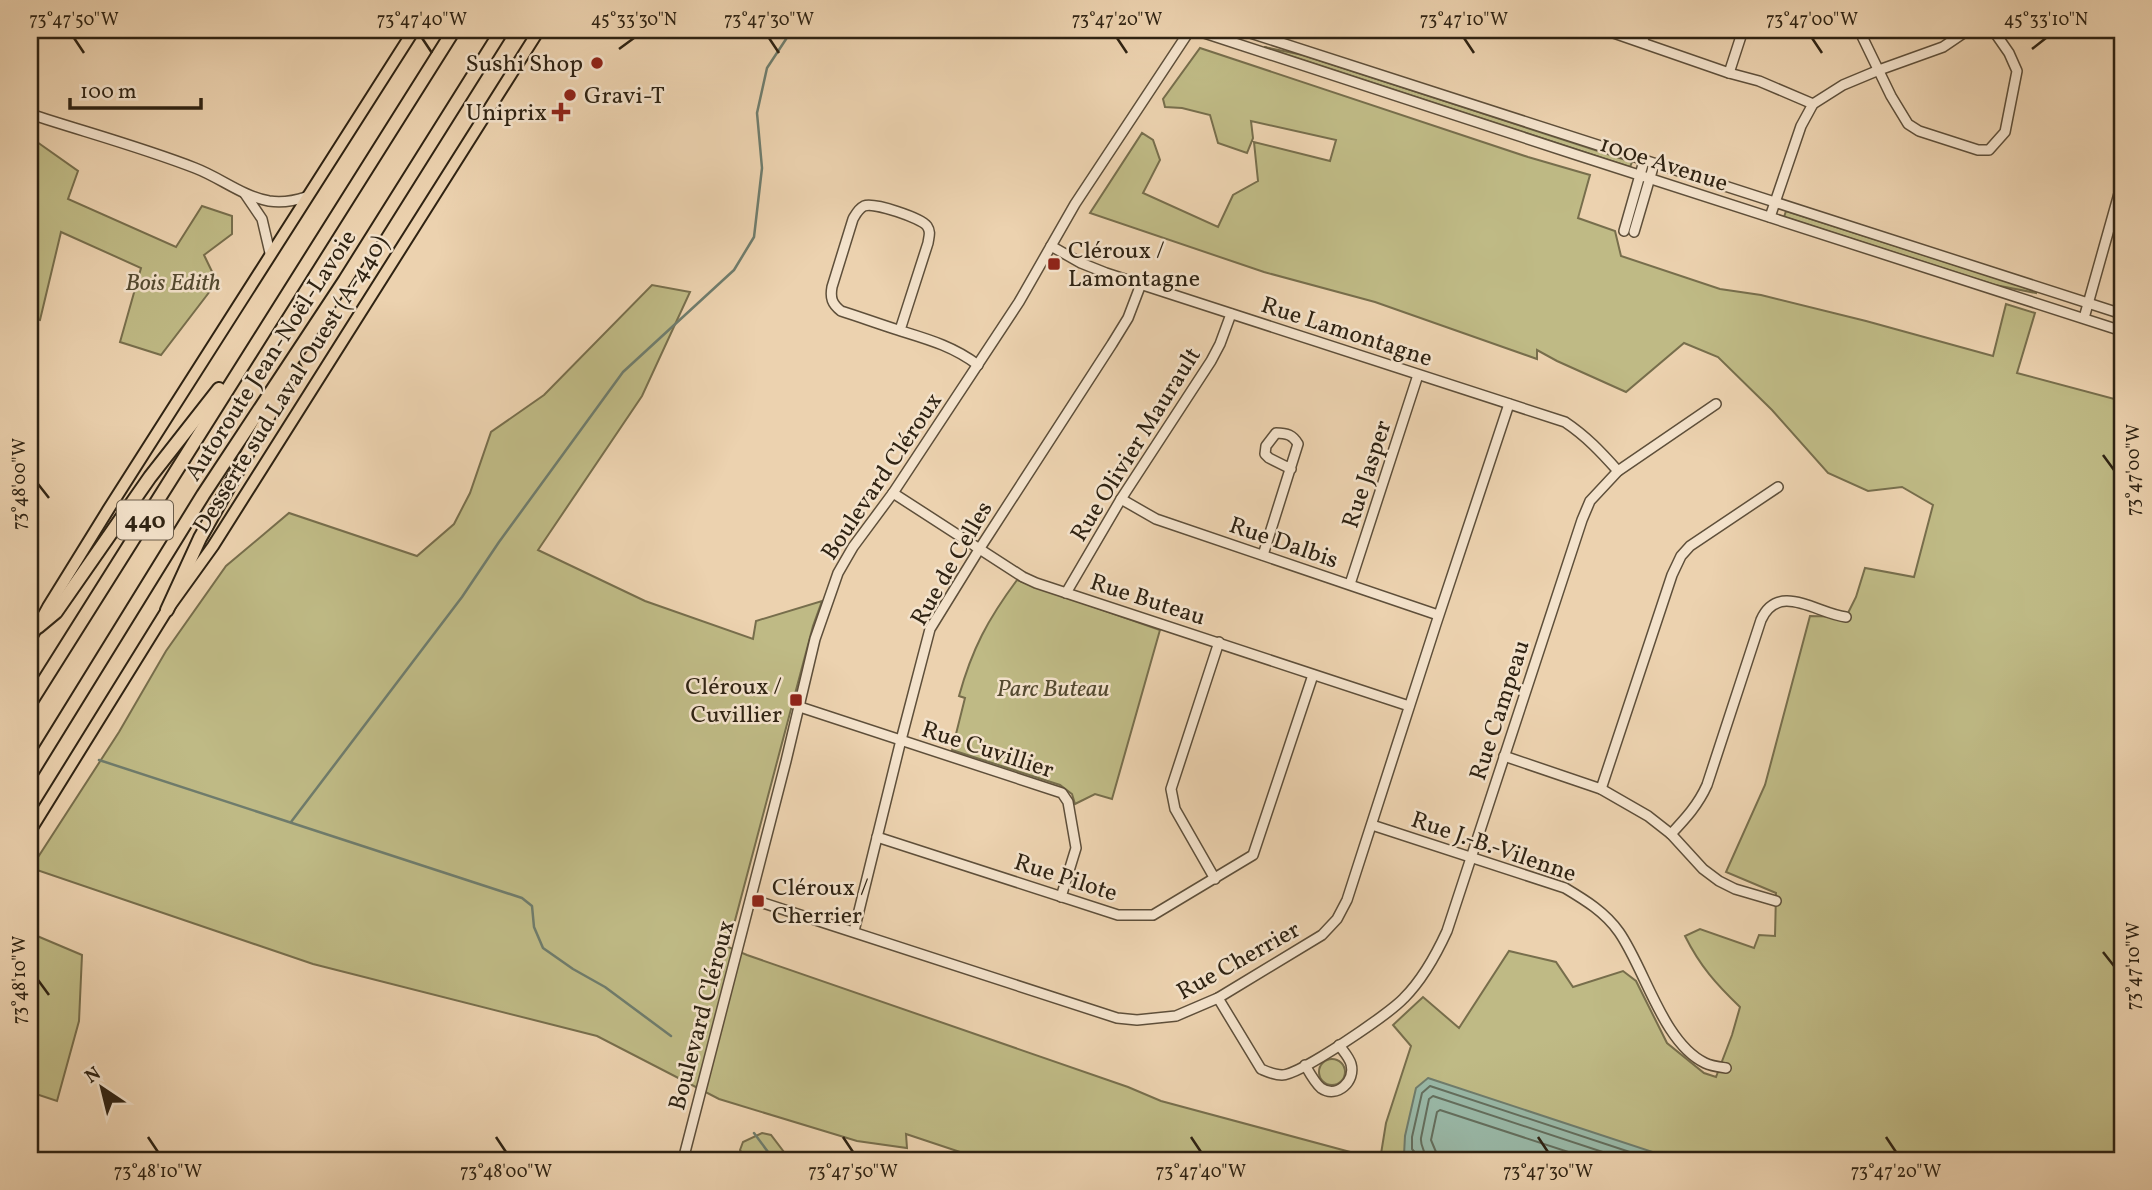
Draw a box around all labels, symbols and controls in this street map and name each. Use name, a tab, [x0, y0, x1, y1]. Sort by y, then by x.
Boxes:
text: 73°47'50"W	[29, 8, 119, 33]
text: 73°47'40"W	[377, 8, 467, 33]
text: 45°33'30"N	[591, 8, 677, 33]
text: 73°47'30"W	[724, 8, 814, 33]
text: 73°47'20"W	[1072, 8, 1162, 33]
text: 73°47'10"W	[1420, 8, 1508, 33]
text: 73°47'00"W	[1766, 8, 1858, 33]
text: 45°33'10"N	[2004, 8, 2088, 33]
place label: Sushi Shop	[466, 48, 583, 82]
marker: Sushi Shop	[589, 55, 605, 71]
scale bar	[70, 66, 201, 110]
text: 100 m	[80, 78, 137, 107]
place label: Gravi-T	[584, 80, 665, 114]
marker: Gravi-T	[562, 87, 578, 103]
place label: Uniprix	[466, 97, 547, 131]
marker: Uniprix	[553, 104, 569, 120]
street label: 100e Avenue	[1595, 128, 1732, 202]
street label: Autoroute Jean-Noël-Lavoie	[178, 224, 366, 488]
street label: Desserte sud Laval Ouest (A-440)	[186, 229, 398, 541]
place label: Cléroux / Lamontagne	[1068, 235, 1200, 297]
marker: Cléroux / Lamontagne	[1046, 256, 1062, 272]
park label: Bois Edith	[125, 267, 221, 301]
street label: Rue Lamontagne	[1256, 289, 1436, 377]
street label: Rue Olivier Maurault	[1063, 341, 1210, 549]
street label: Boulevard Cléroux	[814, 387, 951, 568]
street label: Rue Jasper	[1335, 416, 1401, 533]
text: 73°47'00"W	[2122, 424, 2147, 516]
text: 73°48'00"W	[8, 438, 33, 530]
street label: Rue de Celles	[903, 495, 1002, 633]
road number: 440	[117, 500, 173, 540]
street label: Rue Dalbis	[1224, 509, 1342, 578]
street label: Rue Buteau	[1085, 566, 1210, 636]
street label: Rue Campeau	[1462, 636, 1540, 785]
place label: Cléroux / Cuvillier	[685, 671, 782, 733]
park label: Parc Buteau	[997, 673, 1109, 707]
marker: Cléroux / Cuvillier	[788, 692, 804, 708]
street label: Rue Cuvillier	[917, 713, 1058, 788]
street label: Rue J.-B.-Vilenne	[1406, 804, 1580, 892]
street label: Rue Pilote	[1009, 846, 1121, 912]
place label: Cléroux / Cherrier	[772, 872, 869, 934]
marker: Cléroux / Cherrier	[750, 893, 766, 909]
street label: Rue Cherrier	[1171, 914, 1307, 1010]
street label: Boulevard Cléroux	[661, 917, 745, 1114]
text: 73°47'10"W	[2122, 922, 2147, 1010]
text: 73°48'10"W	[8, 936, 33, 1024]
north arrow	[66, 1054, 136, 1124]
text: N	[80, 1061, 107, 1090]
text: 73°48'10"W	[114, 1160, 202, 1185]
text: 73°48'00"W	[460, 1160, 552, 1185]
text: 73°47'50"W	[808, 1160, 898, 1185]
text: 73°47'40"W	[1156, 1160, 1246, 1185]
text: 73°47'30"W	[1503, 1160, 1593, 1185]
text: 73°47'20"W	[1851, 1160, 1941, 1185]

